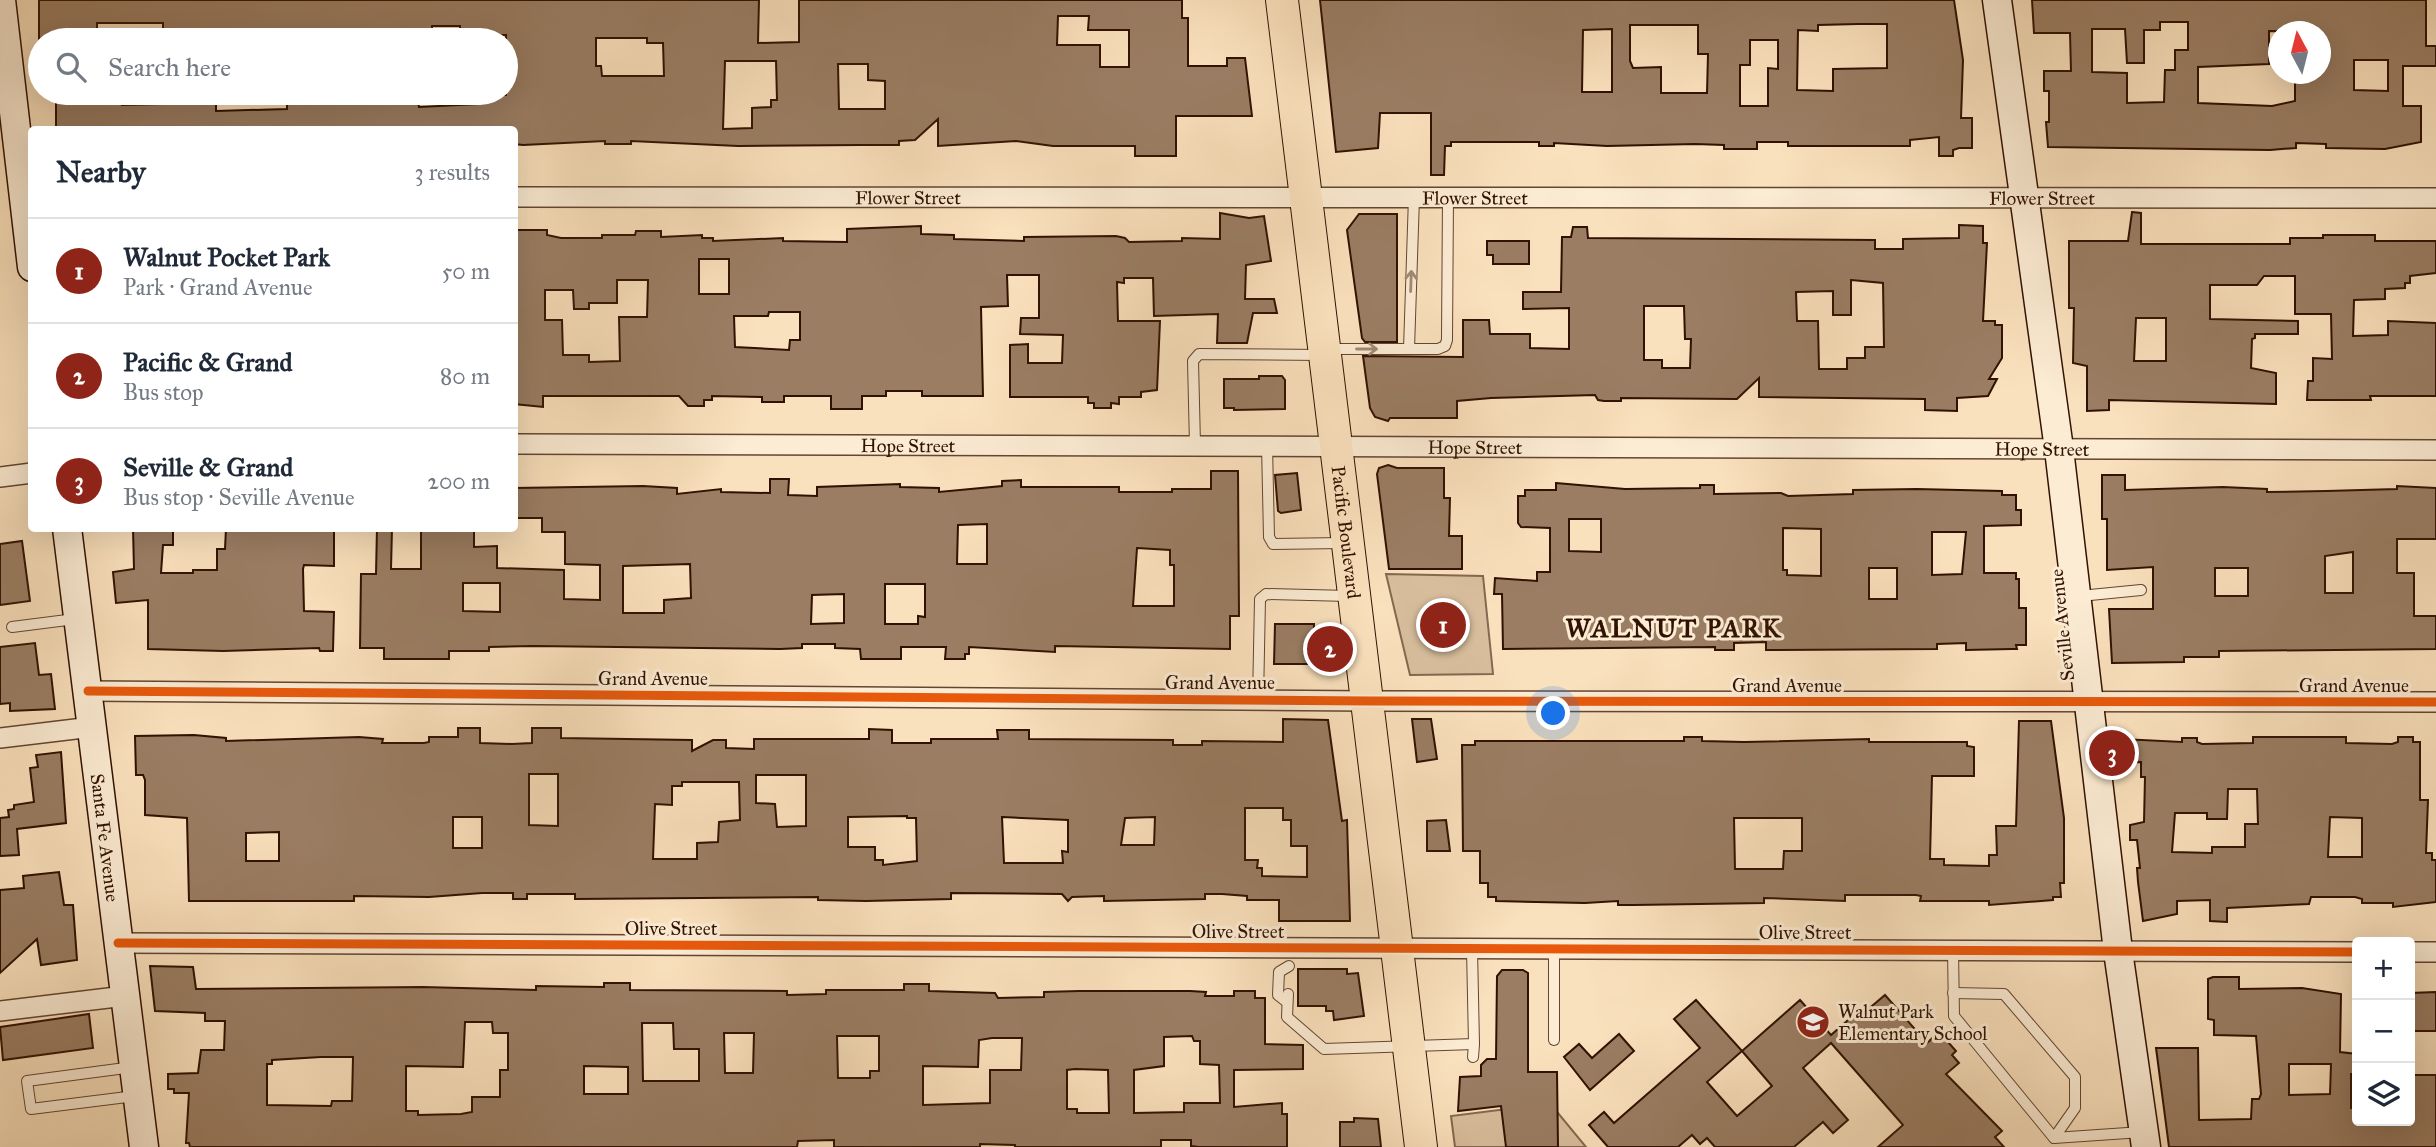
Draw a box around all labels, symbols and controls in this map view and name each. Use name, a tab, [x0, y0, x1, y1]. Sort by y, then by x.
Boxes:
north arrow	[2268, 21, 2331, 84]
search box	[28, 28, 518, 105]
icon: search	[52, 48, 90, 86]
text: Search here	[108, 51, 231, 83]
text: Nearby	[56, 154, 146, 190]
text: 3 results	[414, 158, 490, 186]
street label: Flower Street	[855, 186, 961, 209]
street label: Flower Street	[1422, 186, 1528, 209]
street label: Flower Street	[1989, 186, 2095, 209]
text: Walnut Pocket Park	[123, 241, 330, 273]
text: 1	[74, 257, 84, 285]
text: 50 m	[442, 257, 490, 285]
one-way arrow	[1404, 270, 1418, 293]
text: Park · Grand Avenue	[123, 273, 313, 301]
one-way arrow	[1355, 342, 1378, 356]
text: Pacific & Grand	[123, 346, 293, 378]
text: 2	[73, 362, 85, 390]
text: 80 m	[440, 362, 490, 390]
text: Bus stop	[123, 378, 204, 406]
street label: Hope Street	[861, 434, 956, 457]
street label: Hope Street	[1428, 435, 1523, 459]
street label: Hope Street	[1995, 437, 2090, 460]
text: Seville & Grand	[123, 451, 293, 483]
street label: Pacific Boulevard	[1327, 464, 1366, 600]
text: 3	[74, 467, 84, 495]
text: 200 m	[428, 467, 490, 495]
text: Bus stop · Seville Avenue	[123, 483, 355, 511]
street label: Seville Avenue	[2045, 568, 2079, 682]
pin: 1	[1420, 599, 1466, 651]
district label: WALNUT PARK	[1566, 612, 1782, 644]
pin: 2	[1307, 623, 1353, 675]
street label: Grand Avenue	[598, 667, 708, 690]
street label: Grand Avenue	[1165, 671, 1275, 694]
street label: Grand Avenue	[1732, 674, 1842, 697]
street label: Grand Avenue	[2299, 674, 2409, 697]
your location	[1536, 696, 1570, 730]
pin: 3	[2089, 727, 2135, 779]
street label: Santa Fe Avenue	[86, 772, 125, 903]
street label: Olive Street	[625, 917, 718, 940]
street label: Olive Street	[1192, 920, 1285, 943]
street label: Olive Street	[1759, 921, 1852, 944]
map controls	[2352, 937, 2415, 1126]
button: +	[2352, 937, 2415, 1000]
place label: Walnut Park Elementary School	[1838, 1000, 1988, 1045]
button: −	[2352, 1000, 2415, 1063]
school or university icon: Walnut Park Elementary School	[1794, 1003, 1832, 1041]
button: layers	[2352, 1063, 2415, 1126]

